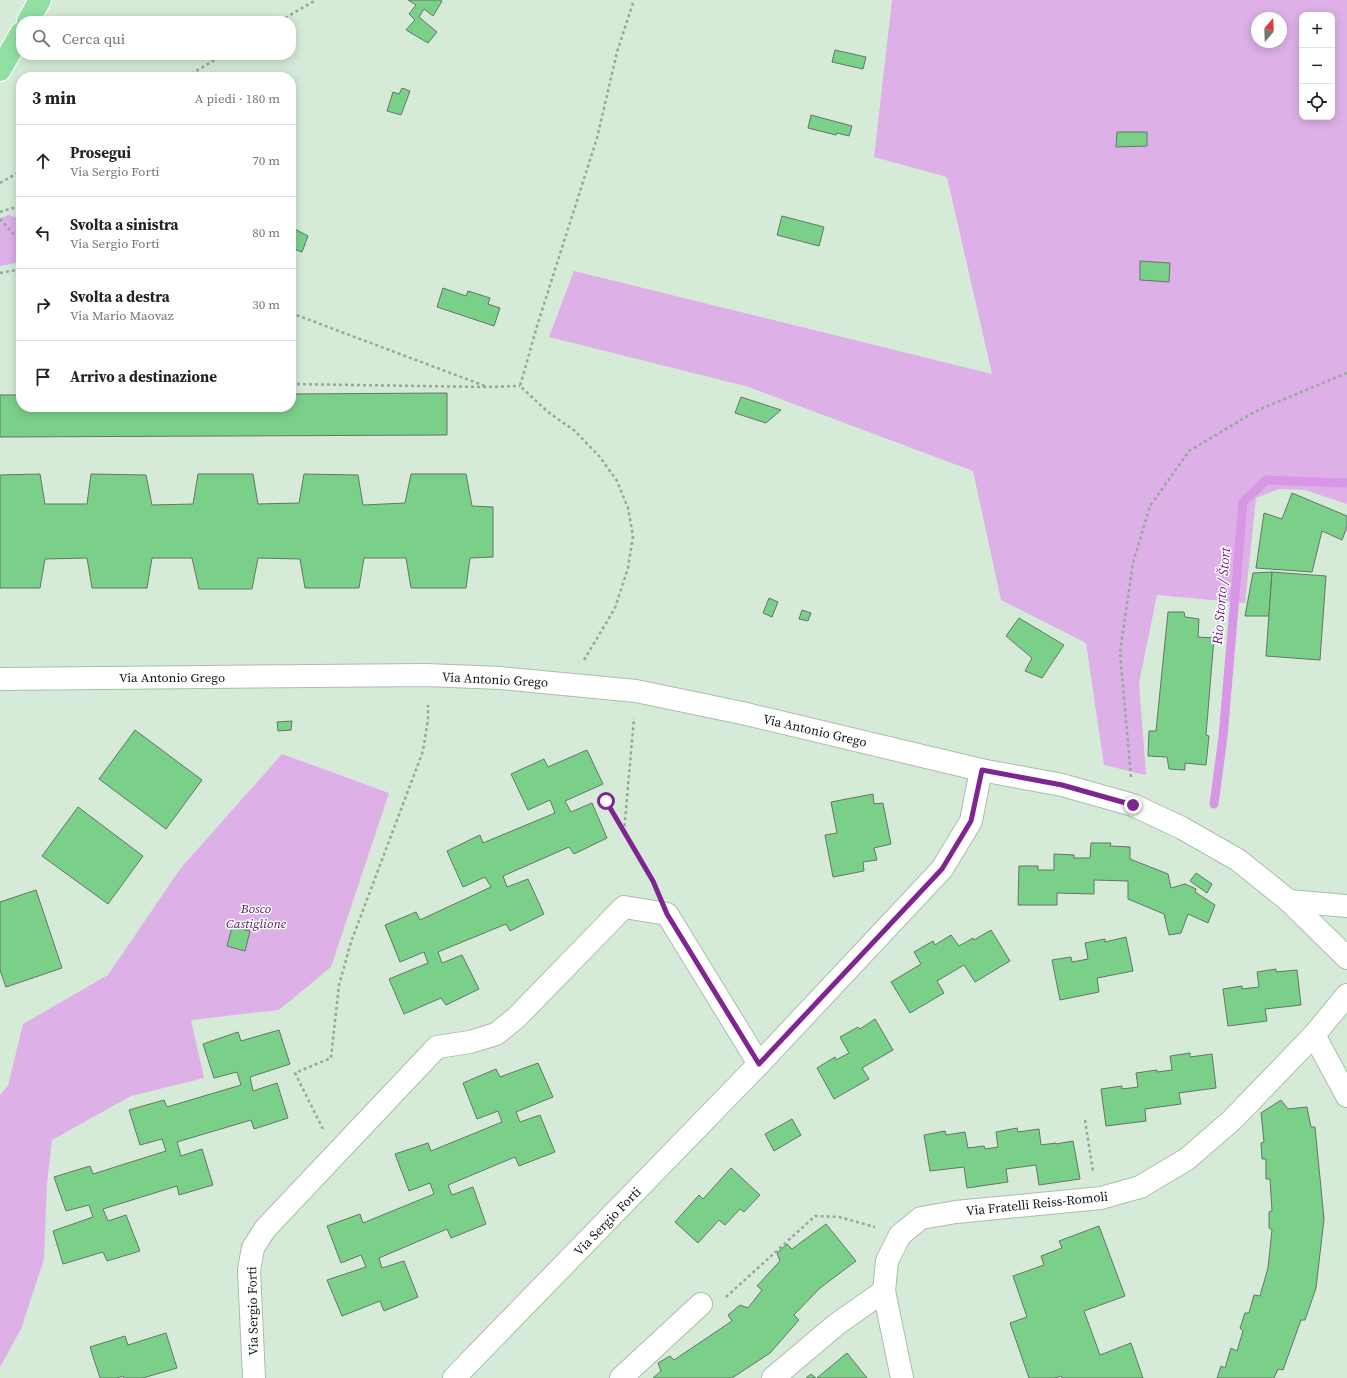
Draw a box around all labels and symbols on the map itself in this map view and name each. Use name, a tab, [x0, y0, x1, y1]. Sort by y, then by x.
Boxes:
north arrow	[1251, 12, 1287, 48]
water label: Rio Storto / Štort	[1207, 545, 1235, 646]
street label: Via Antonio Grego	[441, 668, 548, 691]
street label: Via Antonio Grego	[119, 669, 225, 686]
street label: Via Antonio Grego	[761, 710, 869, 751]
route start	[597, 792, 615, 810]
route end	[1124, 796, 1142, 814]
park label: Bosco Castiglione	[226, 900, 287, 932]
street label: Via Sergio Forti	[570, 1183, 645, 1259]
street label: Via Fratelli Reiss-Romoli	[965, 1188, 1109, 1219]
street label: Via Sergio Forti	[243, 1266, 262, 1356]

